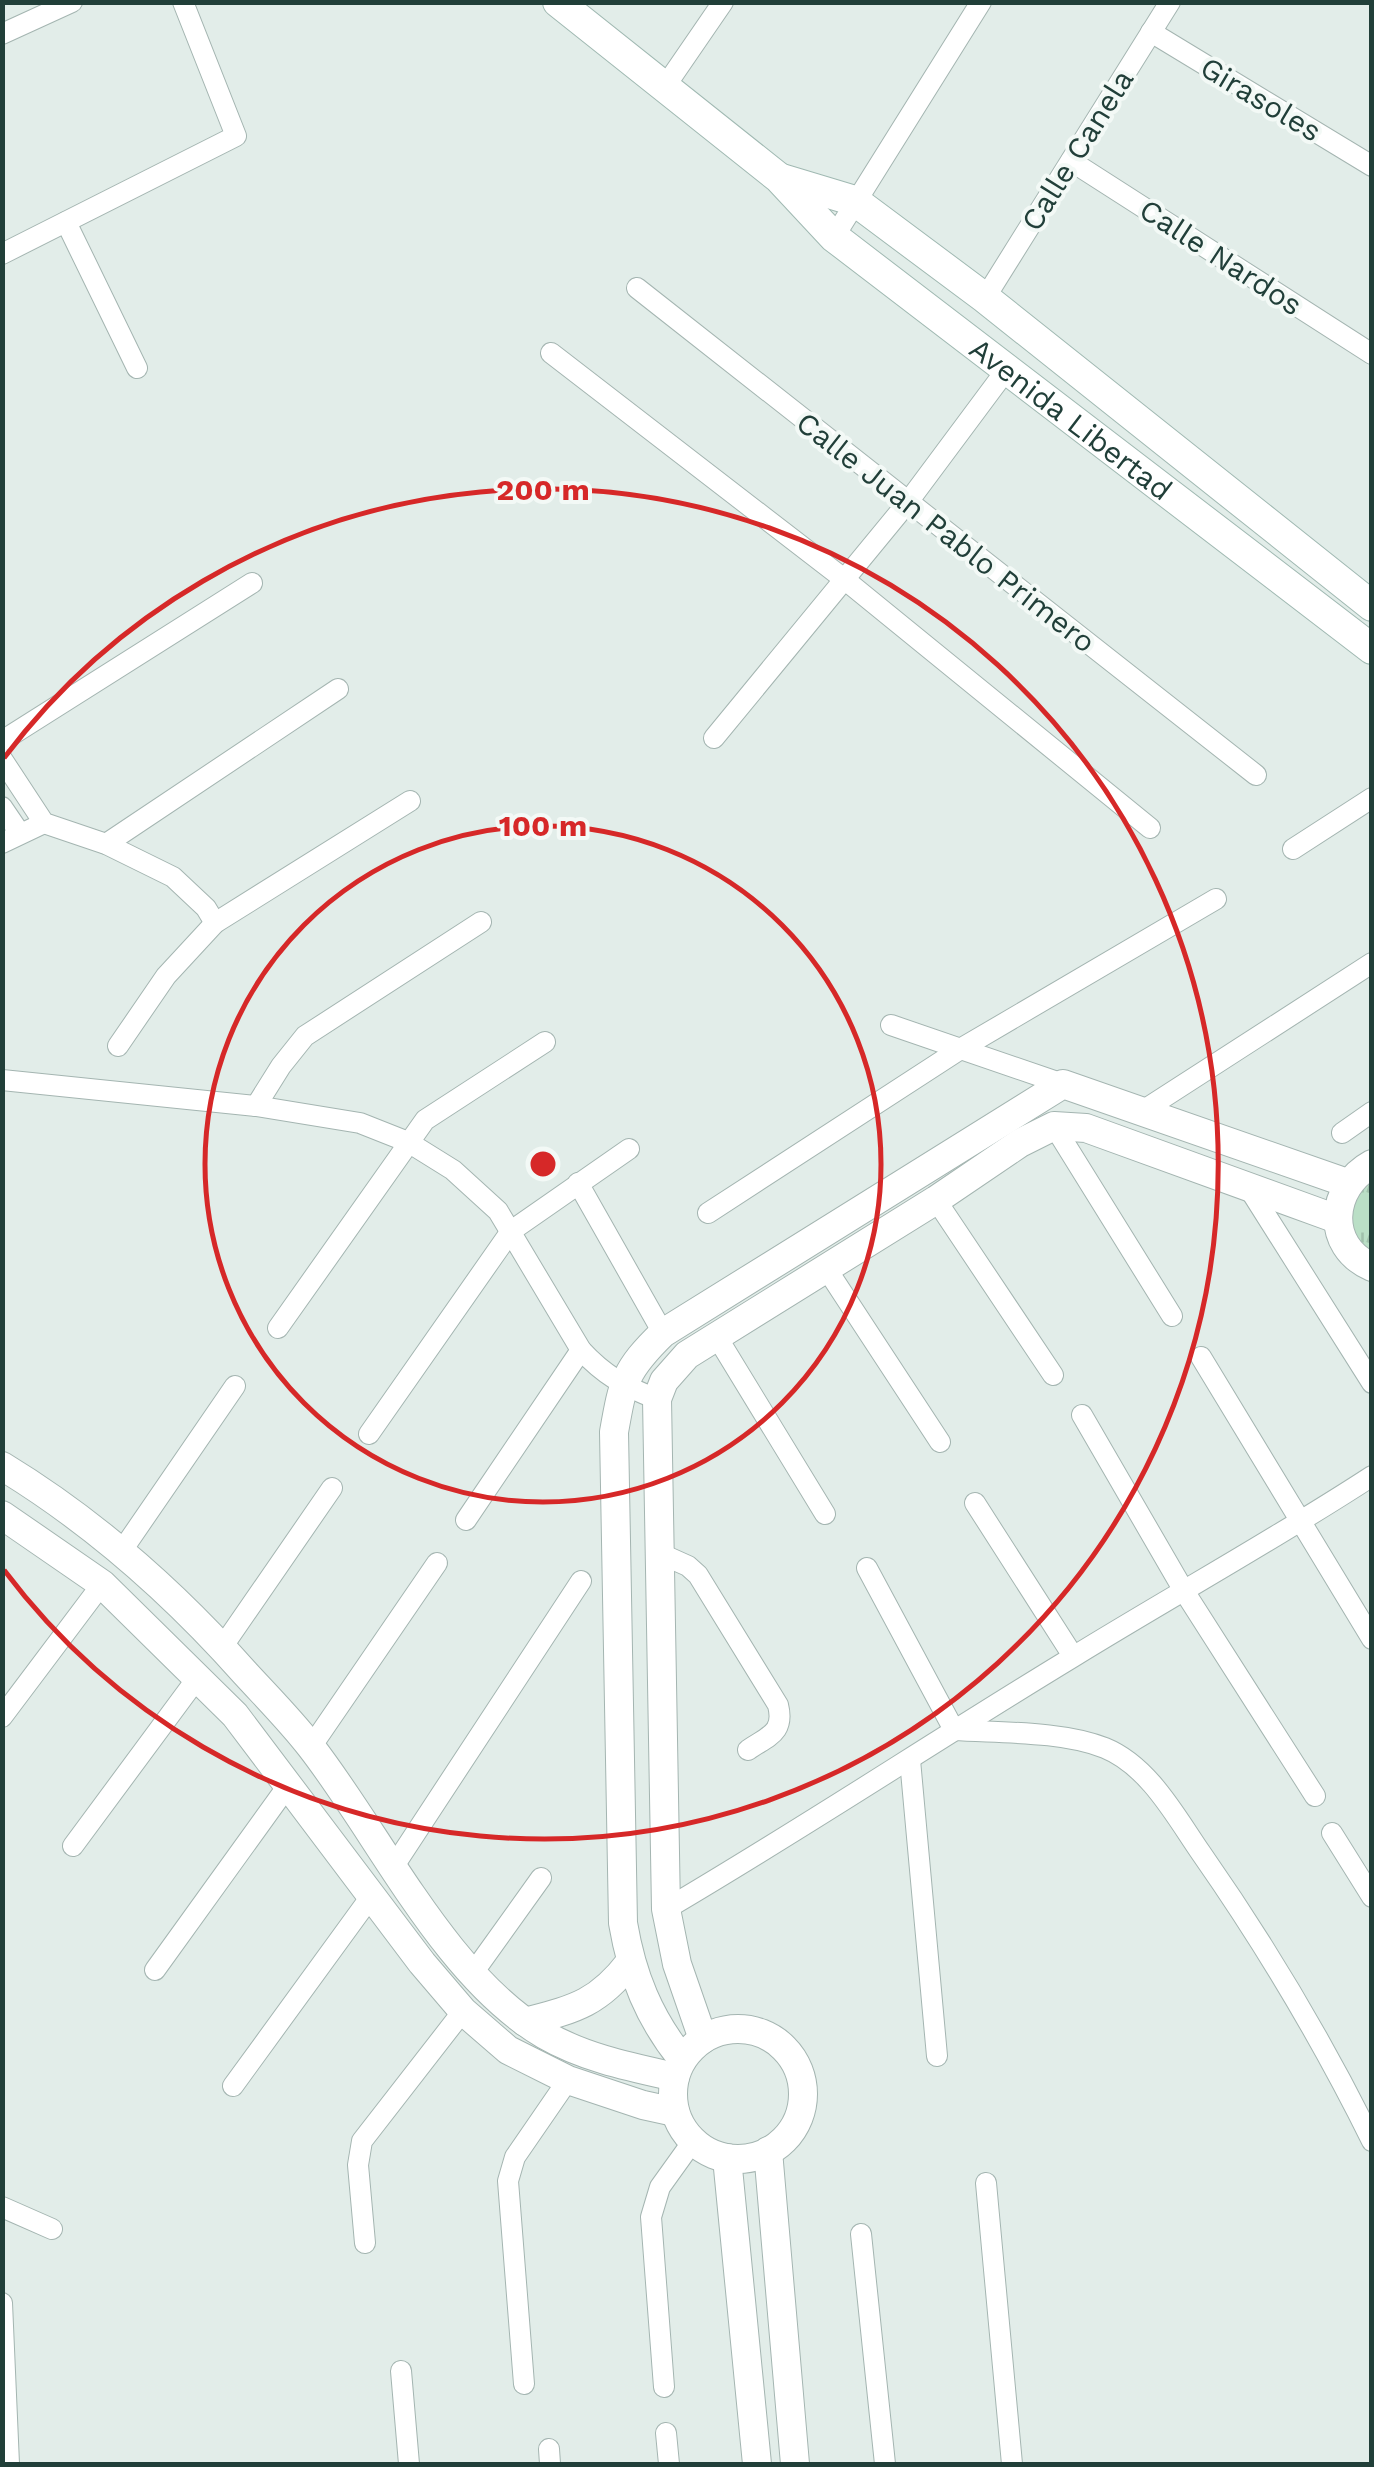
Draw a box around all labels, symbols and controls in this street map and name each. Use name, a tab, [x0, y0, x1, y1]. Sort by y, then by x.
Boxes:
street label: Girasoles	[1194, 49, 1328, 149]
street label: Calle Canela	[1014, 63, 1140, 237]
street label: Calle Nardos	[1133, 191, 1309, 323]
street label: Avenida Libertad	[963, 330, 1179, 507]
street label: Calle Juan Pablo Primero	[790, 404, 1102, 660]
text: 200 m	[496, 472, 590, 507]
text: 100 m	[499, 808, 587, 843]
centre of rings	[525, 1146, 561, 1182]

